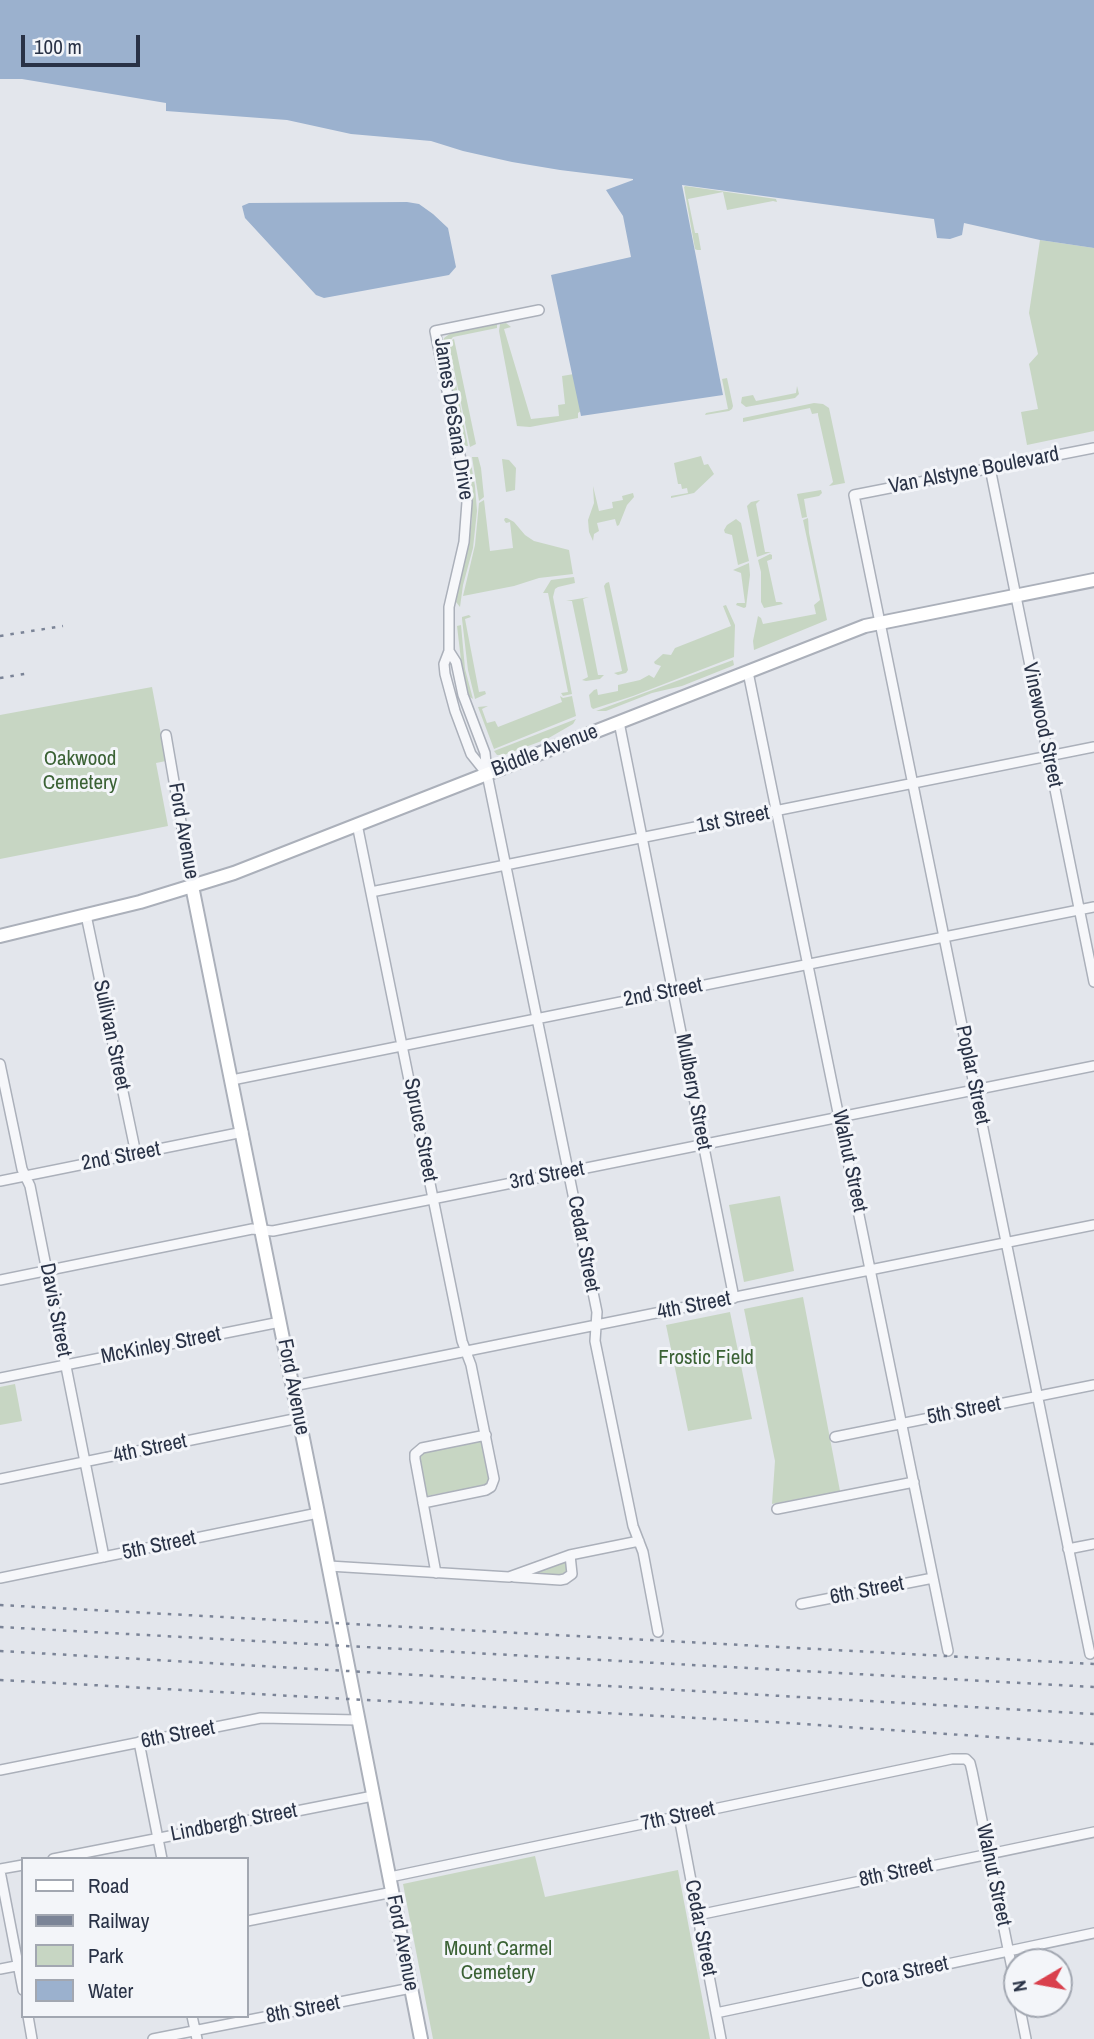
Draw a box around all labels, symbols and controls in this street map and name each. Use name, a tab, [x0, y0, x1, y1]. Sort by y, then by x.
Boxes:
scale bar	[24, 21, 144, 65]
text: 100 m	[34, 32, 82, 61]
street label: James DeSana Drive	[428, 336, 478, 502]
street label: Van Alstyne Boulevard	[887, 442, 1061, 500]
street label: Vinewood Street	[1016, 660, 1068, 790]
street label: Biddle Avenue	[488, 719, 602, 783]
park label: Oakwood Cemetery	[43, 746, 117, 796]
street label: Ford Avenue	[162, 781, 204, 881]
street label: 1st Street	[694, 801, 772, 839]
street label: 2nd Street	[622, 973, 704, 1013]
street label: Sullivan Street	[87, 978, 135, 1092]
street label: Poplar Street	[949, 1023, 995, 1127]
street label: Mulberry Street	[669, 1032, 717, 1152]
street label: Spruce Street	[398, 1076, 442, 1184]
street label: Walnut Street	[826, 1108, 872, 1214]
street label: 2nd Street	[80, 1137, 162, 1177]
street label: 3rd Street	[507, 1156, 587, 1196]
street label: Cedar Street	[561, 1194, 605, 1294]
street label: Davis Street	[34, 1261, 76, 1359]
street label: 4th Street	[655, 1287, 733, 1325]
street label: McKinley Street	[99, 1322, 223, 1370]
street label: Ford Avenue	[271, 1337, 315, 1437]
park label: Frostic Field	[658, 1345, 754, 1371]
street label: 5th Street	[925, 1392, 1003, 1430]
street label: 4th Street	[111, 1429, 189, 1469]
street label: 5th Street	[120, 1526, 198, 1566]
street label: 6th Street	[828, 1572, 906, 1610]
street label: 6th Street	[139, 1716, 217, 1754]
street label: 7th Street	[639, 1797, 717, 1837]
street label: Lindbergh Street	[169, 1798, 299, 1848]
street label: Walnut Street	[970, 1822, 1016, 1928]
street label: 8th Street	[857, 1853, 935, 1893]
legend	[21, 1857, 248, 2018]
text: Road	[88, 1871, 129, 1900]
street label: Cedar Street	[678, 1878, 722, 1978]
street label: Ford Avenue	[380, 1893, 424, 1993]
text: Railway	[88, 1906, 149, 1935]
park label: Mount Carmel Cemetery	[444, 1936, 552, 1986]
text: Park	[88, 1941, 123, 1970]
north arrow	[1003, 1948, 1073, 2018]
street label: Cora Street	[859, 1952, 951, 1994]
text: Water	[88, 1976, 133, 2005]
text: N	[1006, 1979, 1033, 1994]
street label: 8th Street	[264, 1991, 342, 2029]

